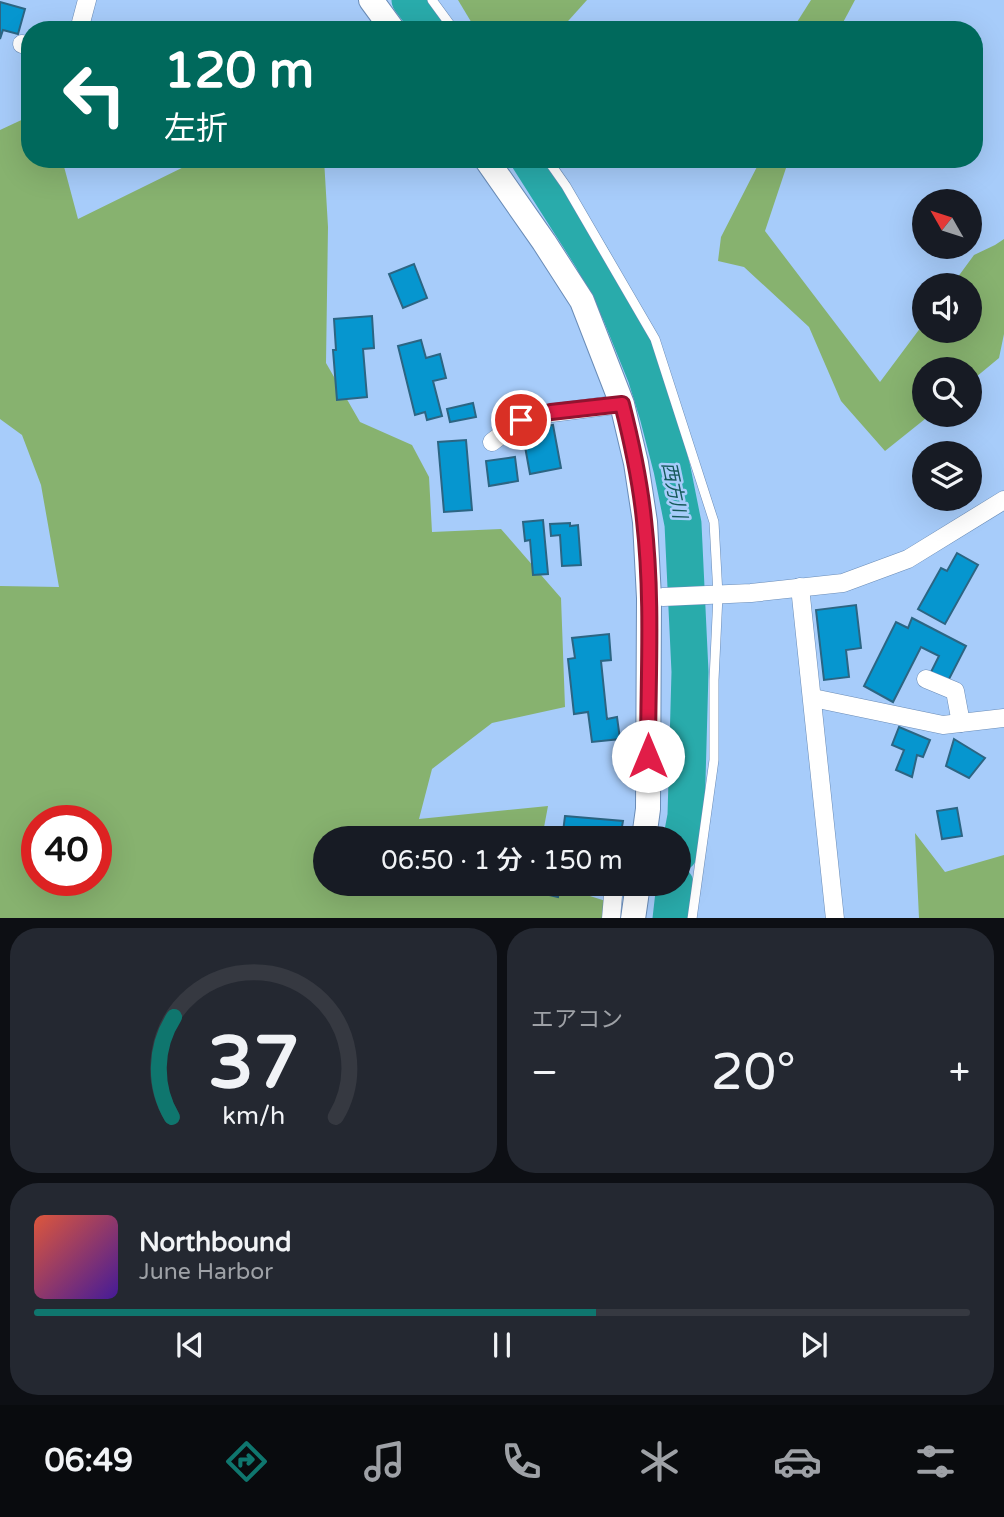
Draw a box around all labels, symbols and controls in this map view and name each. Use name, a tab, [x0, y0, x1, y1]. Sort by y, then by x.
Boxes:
text: 120 m	[164, 42, 314, 101]
icon: left	[49, 49, 140, 140]
text: 左折	[164, 110, 228, 148]
north arrow	[912, 189, 982, 259]
map controls	[912, 189, 982, 511]
button: sound	[912, 273, 982, 343]
button: search	[912, 357, 982, 427]
pin	[491, 390, 551, 450]
icon: arrive	[502, 401, 540, 439]
button: layers	[912, 441, 982, 511]
water label: 西方川	[657, 460, 691, 522]
position arrow	[611, 719, 685, 793]
speed limit sign: 40	[21, 805, 112, 896]
text: 06:50 · 1 分 · 150 m	[381, 845, 623, 876]
text: エアコン	[531, 1006, 623, 1034]
text: 37	[208, 1020, 299, 1108]
text: 20°	[711, 1041, 796, 1104]
text: −	[531, 1050, 558, 1096]
text: +	[949, 1050, 970, 1096]
text: km/h	[222, 1100, 285, 1130]
text: Northbound	[139, 1227, 291, 1258]
text: June Harbor	[139, 1258, 273, 1286]
icon: previous	[171, 1326, 209, 1364]
icon: pause	[483, 1326, 521, 1364]
icon: next	[795, 1326, 833, 1364]
icon: directions	[222, 1437, 271, 1486]
icon: music	[360, 1437, 409, 1486]
icon: phone	[497, 1437, 546, 1486]
icon: climate	[635, 1437, 684, 1486]
icon: car	[773, 1437, 822, 1486]
icon: filters	[911, 1437, 960, 1486]
text: 06:49	[44, 1442, 133, 1480]

